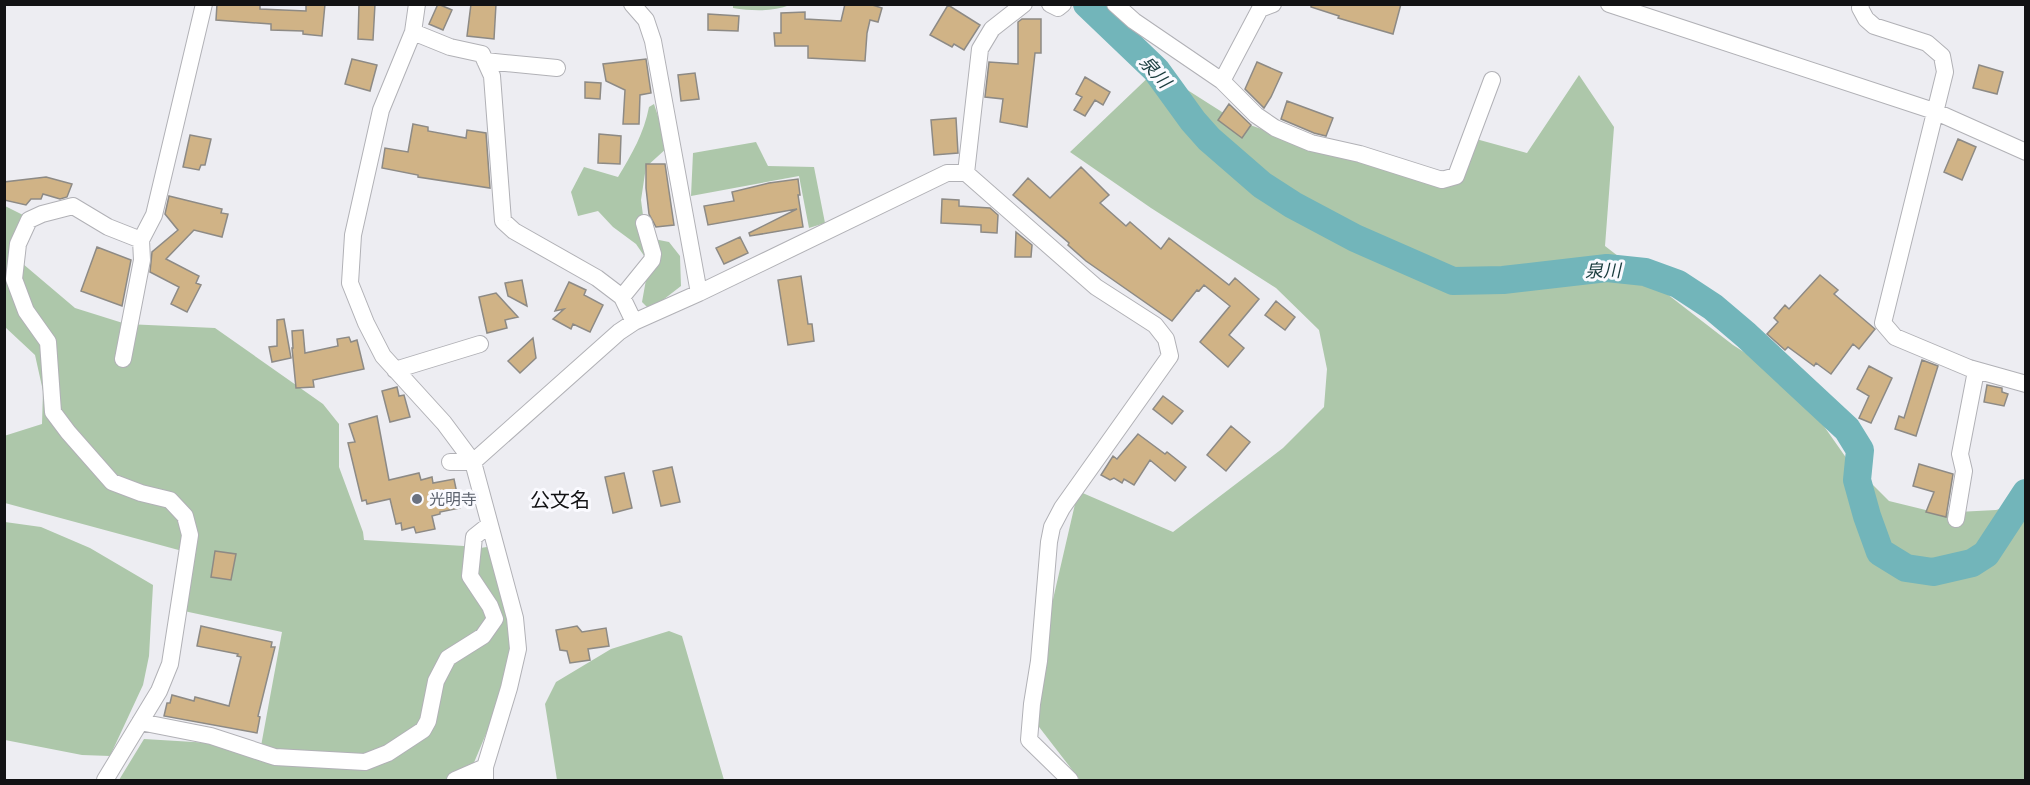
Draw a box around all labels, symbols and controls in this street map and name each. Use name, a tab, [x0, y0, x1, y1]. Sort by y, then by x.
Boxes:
water label: 泉川	[1135, 49, 1180, 94]
water label: 泉川	[1585, 256, 1623, 282]
district label: 公文名	[530, 484, 590, 513]
place label: 光明寺	[429, 486, 477, 510]
marker: 光明寺	[410, 492, 424, 506]

